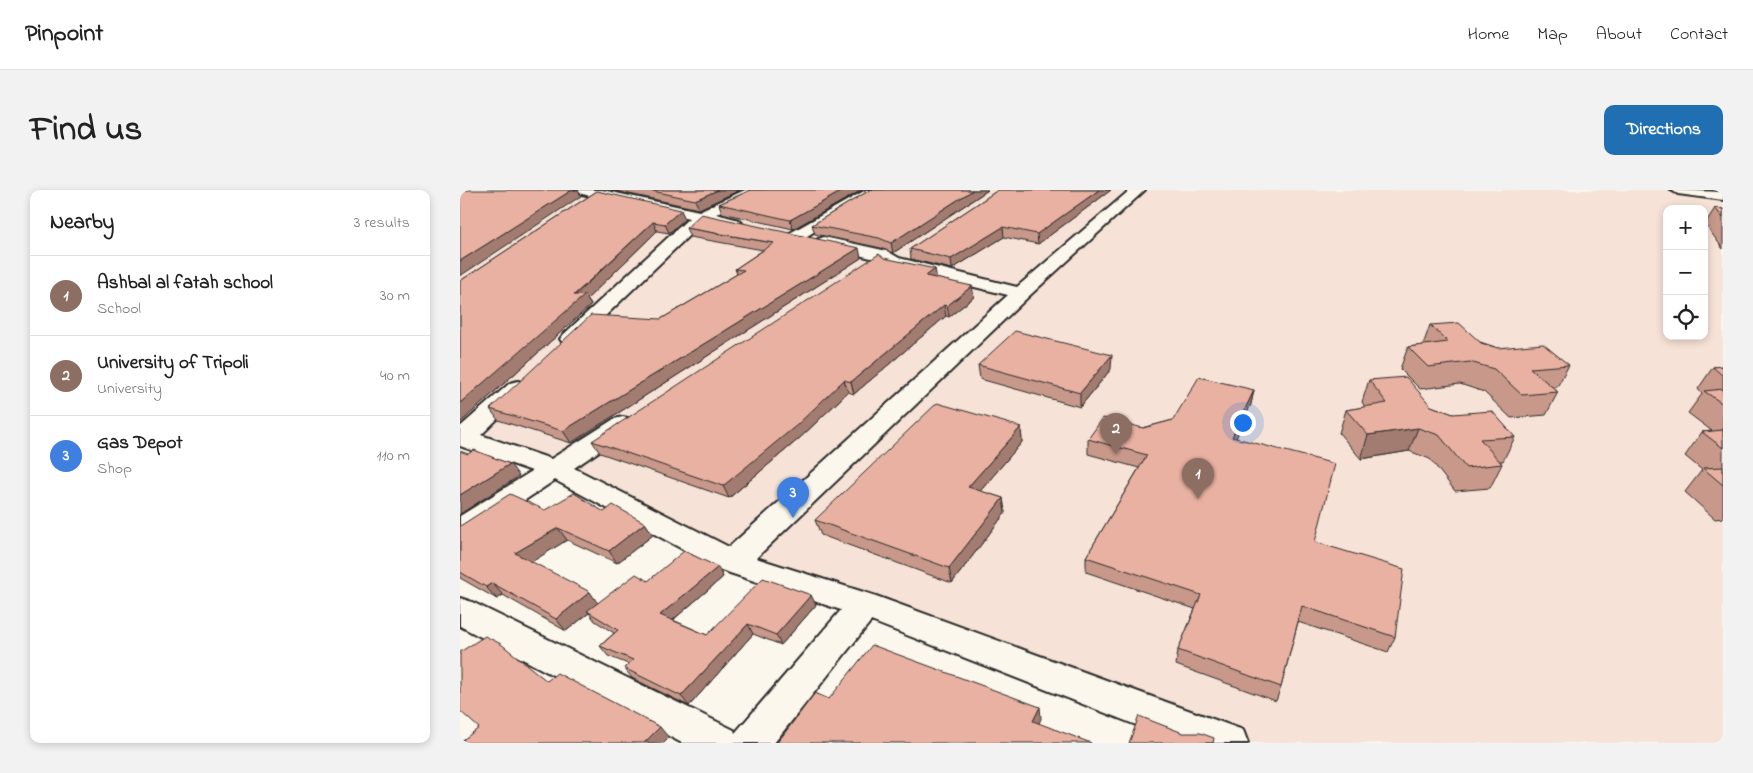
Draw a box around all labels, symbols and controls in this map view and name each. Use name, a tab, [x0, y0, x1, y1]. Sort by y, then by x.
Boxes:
text: Pinpoint	[25, 17, 103, 52]
text: Home	[1468, 22, 1509, 48]
text: Map	[1537, 22, 1568, 48]
text: About	[1596, 22, 1642, 48]
text: Contact	[1670, 22, 1728, 48]
text: Find us	[30, 105, 142, 156]
button: Directions	[1604, 105, 1723, 155]
map controls	[1663, 205, 1708, 340]
button: +	[1663, 205, 1708, 250]
text: Nearby	[50, 208, 114, 238]
text: 3 results	[354, 211, 410, 235]
button: −	[1663, 250, 1708, 295]
text: Ashbal al fatah school	[97, 270, 273, 297]
text: 1	[63, 284, 69, 308]
text: 30 m	[380, 284, 410, 308]
button: locate	[1663, 295, 1708, 340]
text: School	[97, 297, 141, 321]
text: University of Tripoli	[97, 350, 249, 377]
text: 2	[62, 364, 70, 388]
text: 40 m	[380, 364, 410, 388]
text: University	[97, 377, 162, 401]
your location	[1230, 410, 1256, 436]
pin: 2	[1100, 413, 1132, 454]
text: Gas Depot	[97, 430, 183, 457]
text: 3	[63, 444, 69, 468]
text: 110 m	[376, 444, 410, 468]
text: Shop	[97, 457, 132, 481]
pin: 1	[1182, 458, 1214, 499]
pin: 3	[777, 477, 809, 518]

